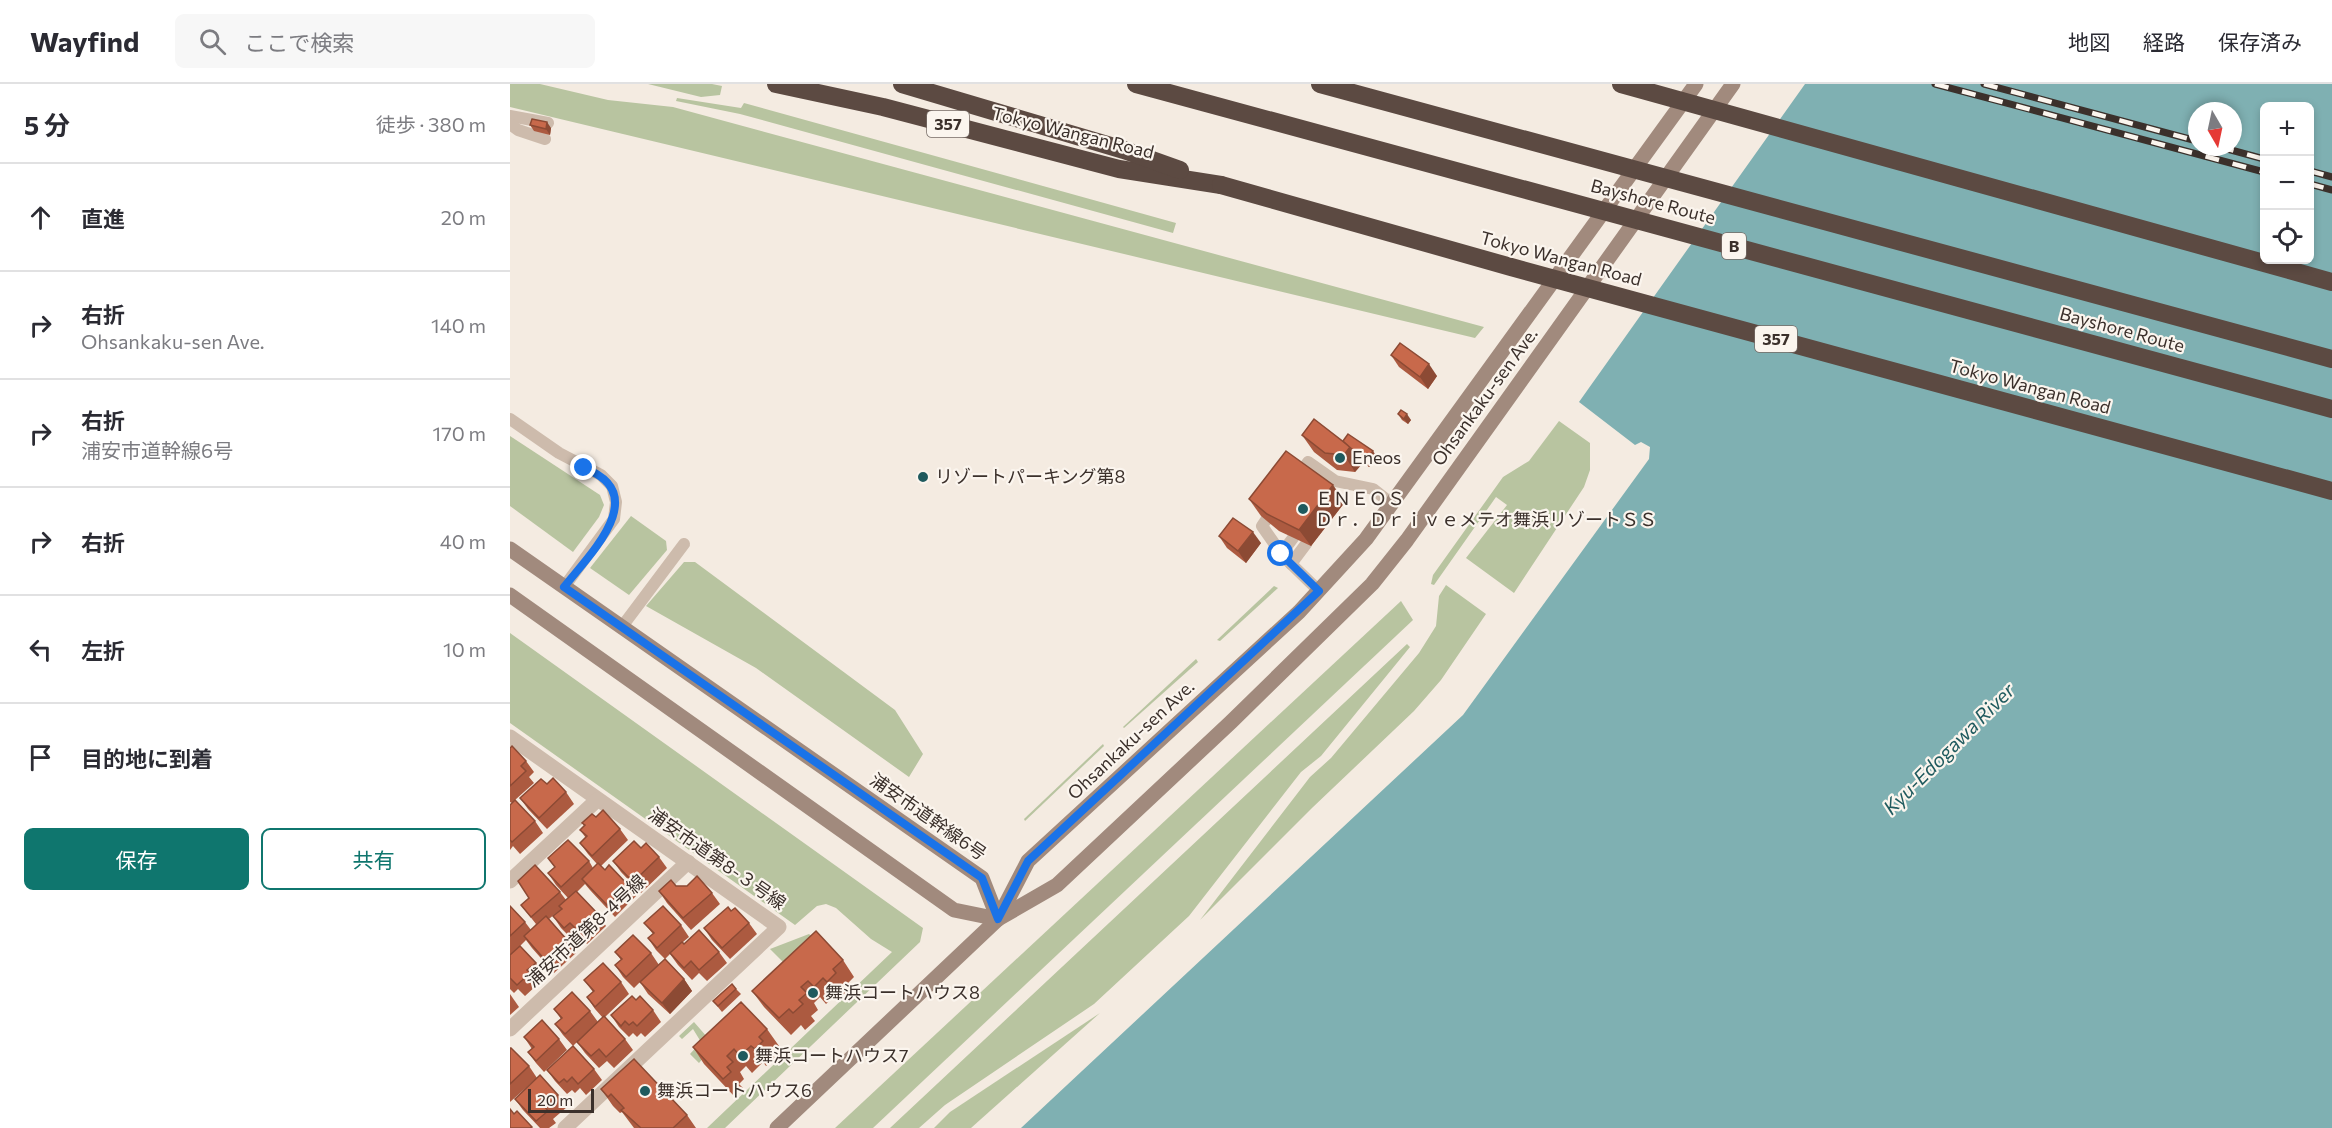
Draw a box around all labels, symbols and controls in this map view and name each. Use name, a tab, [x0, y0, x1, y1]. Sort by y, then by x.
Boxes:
search box	[175, 14, 595, 68]
text: Wayfind	[30, 24, 139, 58]
icon: search	[196, 25, 229, 58]
text: ここで検索	[244, 29, 354, 56]
text: 地図	[2068, 29, 2110, 54]
text: 経路	[2143, 29, 2185, 54]
text: 保存済み	[2218, 29, 2302, 54]
street label: Tokyo Wangan Road	[990, 101, 1156, 163]
north arrow	[2188, 102, 2242, 156]
map controls	[2260, 102, 2314, 264]
button: +	[2260, 102, 2314, 156]
text: 5 分	[24, 109, 70, 140]
road number: 357	[927, 111, 969, 137]
text: 徒歩 · 380 m	[376, 112, 486, 136]
button: −	[2260, 156, 2314, 210]
street label: Bayshore Route	[1589, 174, 1718, 228]
icon: ahead	[24, 201, 57, 234]
text: 直進	[81, 205, 125, 232]
text: 20 m	[441, 205, 486, 229]
button: locate	[2260, 210, 2314, 264]
street label: Tokyo Wangan Road	[1478, 226, 1644, 290]
road number: B	[1722, 233, 1746, 259]
text: 右折	[81, 301, 125, 328]
street label: Bayshore Route	[2058, 302, 2187, 356]
icon: right	[24, 309, 57, 342]
text: 140 m	[431, 313, 486, 337]
street label: Ohsankaku-sen Ave.	[1427, 323, 1542, 470]
road number: 357	[1755, 326, 1797, 352]
text: Ohsankaku-sen Ave.	[81, 329, 265, 353]
street label: Tokyo Wangan Road	[1947, 354, 2113, 418]
text: 右折	[81, 407, 125, 434]
icon: right	[24, 417, 57, 450]
text: 170 m	[433, 421, 486, 445]
text: 浦安市道幹線6号	[81, 438, 233, 462]
place label: Eneos	[1352, 446, 1401, 468]
marker: Eneos	[1333, 451, 1347, 465]
route end	[570, 454, 596, 480]
place label: リゾートパーキング第8	[935, 465, 1125, 487]
marker: リゾートパーキング第8	[916, 470, 930, 484]
place label: ＥＮＥＯＳ Ｄｒ．Ｄｒｉｖｅメテオ舞浜リゾートＳＳ	[1315, 487, 1657, 530]
marker: ＥＮＥＯＳ Ｄｒ．Ｄｒｉｖｅメテオ舞浜リゾートＳＳ	[1296, 502, 1310, 516]
icon: right	[24, 525, 57, 558]
text: 右折	[81, 529, 125, 556]
text: 40 m	[440, 529, 486, 553]
route start	[1267, 540, 1293, 566]
icon: left	[24, 633, 57, 666]
text: 左折	[81, 637, 125, 664]
text: 10 m	[443, 637, 486, 661]
street label: Ohsankaku-sen Ave.	[1062, 675, 1198, 804]
water label: Kyu-Edogawa River	[1878, 677, 2020, 819]
icon: arrive	[24, 741, 57, 774]
text: 目的地に到着	[81, 745, 213, 772]
street label: 浦安市道幹線6号	[866, 768, 991, 864]
street label: 浦安市道第8-３号線	[645, 803, 790, 914]
button: 保存	[24, 828, 249, 890]
button: 共有	[261, 828, 486, 890]
street label: 浦安市道第8-4号線	[521, 869, 650, 991]
place label: 舞浜コートハウス8	[825, 981, 980, 1003]
marker: 舞浜コートハウス8	[806, 986, 820, 1000]
place label: 舞浜コートハウス7	[755, 1044, 909, 1066]
marker: 舞浜コートハウス7	[736, 1049, 750, 1063]
place label: 舞浜コートハウス6	[657, 1079, 812, 1101]
marker: 舞浜コートハウス6	[638, 1084, 652, 1098]
scale bar	[528, 1086, 594, 1114]
text: 20 m	[537, 1090, 573, 1109]

